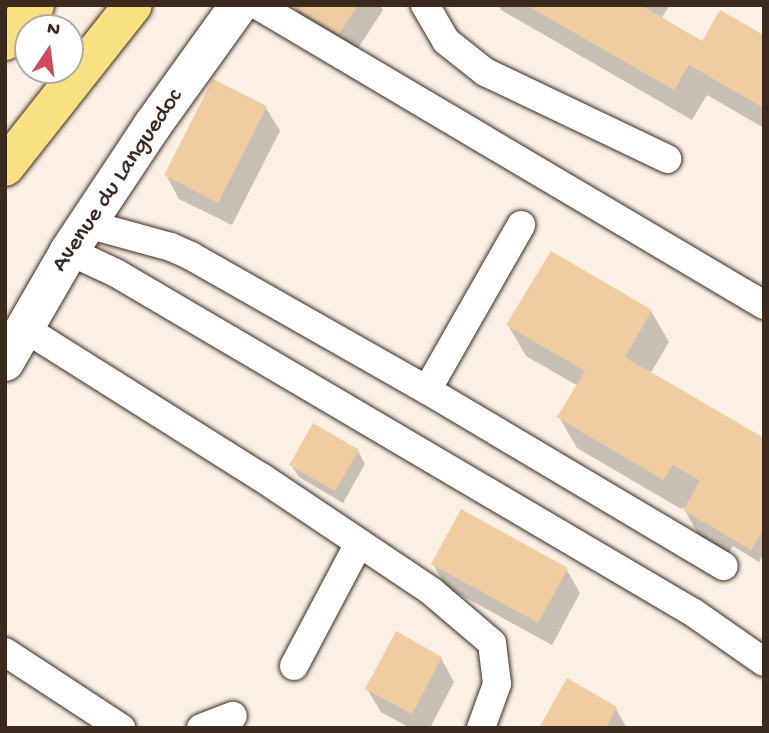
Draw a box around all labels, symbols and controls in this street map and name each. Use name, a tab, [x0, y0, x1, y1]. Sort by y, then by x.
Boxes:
north arrow	[14, 14, 84, 84]
text: N	[45, 17, 62, 43]
street label: Avenue du Languedoc	[46, 84, 190, 278]

